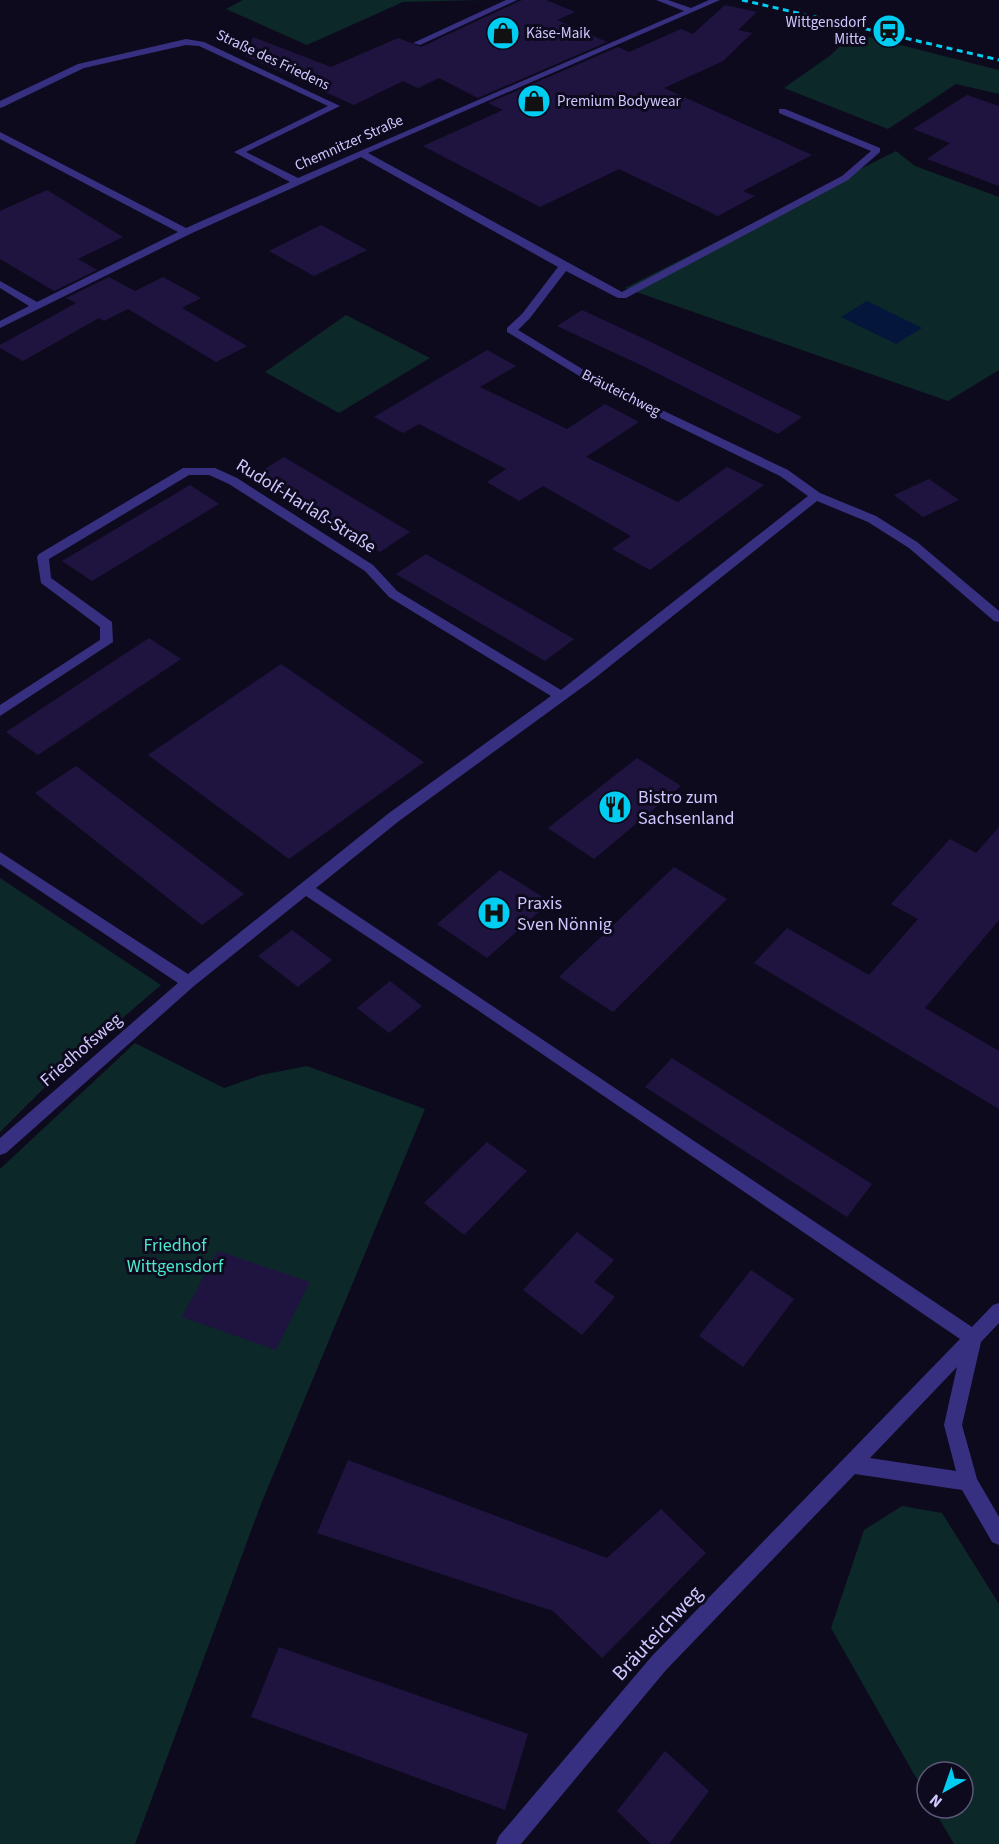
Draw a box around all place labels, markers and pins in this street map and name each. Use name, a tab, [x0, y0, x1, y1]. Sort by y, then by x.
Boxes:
place label: Wittgensdorf Mitte	[786, 12, 867, 50]
station icon: Wittgensdorf Mitte	[871, 13, 907, 49]
shop icon: Käse-Maik	[485, 15, 521, 51]
place label: Käse-Maik	[526, 23, 591, 44]
shop icon: Premium Bodywear	[516, 83, 552, 119]
place label: Premium Bodywear	[557, 91, 682, 112]
place label: Bistro zum Sachsenland	[638, 785, 735, 831]
restaurant icon: Bistro zum Sachsenland	[597, 789, 633, 825]
place label: Praxis Sven Nönnig	[517, 891, 612, 937]
hospital icon: Praxis Sven Nönnig	[476, 895, 512, 931]

